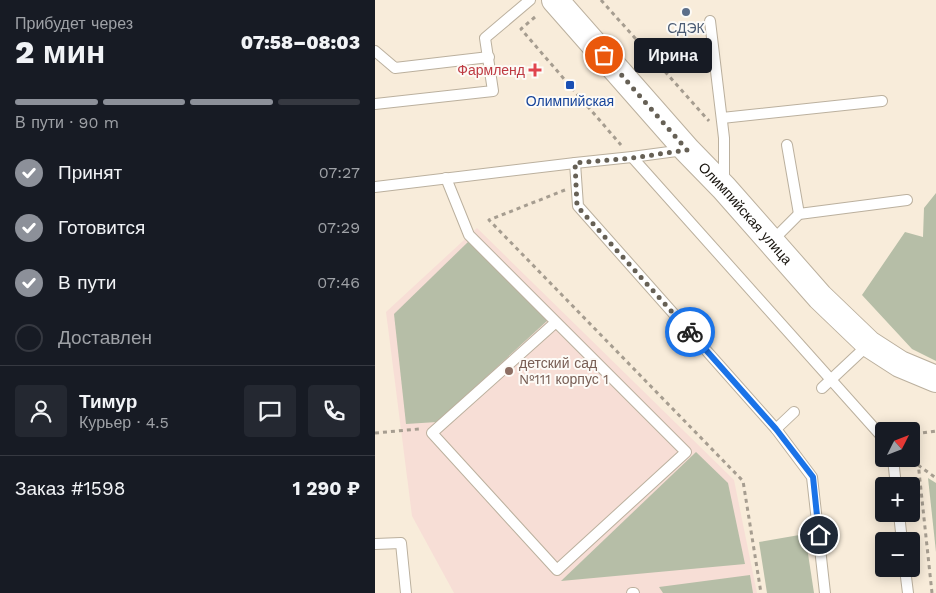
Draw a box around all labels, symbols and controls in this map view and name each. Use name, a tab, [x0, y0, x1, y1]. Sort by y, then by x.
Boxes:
marker: СДЭК	[680, 6, 692, 18]
text: Прибудет через	[15, 14, 133, 33]
place label: СДЭК	[667, 20, 706, 36]
text: 07:58–08:03	[241, 31, 360, 54]
text: 2 мин	[15, 33, 105, 71]
pin	[583, 34, 625, 76]
callout: Ирина	[634, 38, 711, 72]
icon: bag	[590, 41, 618, 69]
text: Ирина	[648, 46, 698, 65]
place label: Фармленд	[457, 62, 525, 78]
marker: Фармленд	[529, 64, 541, 76]
marker: Олимпийская	[564, 79, 576, 91]
place label: Олимпийская	[526, 93, 614, 109]
text: В пути · 90 m	[15, 113, 119, 132]
icon: check	[15, 159, 43, 187]
street label: Олимпийская улица	[695, 159, 796, 268]
text: Принят	[58, 161, 122, 184]
text: 07:27	[319, 163, 360, 182]
icon: check	[15, 214, 43, 242]
text: Готовится	[58, 216, 145, 239]
text: 07:29	[317, 218, 360, 237]
icon: check	[15, 269, 43, 297]
text: В пути	[58, 271, 116, 294]
text: 07:46	[317, 273, 360, 292]
courier	[665, 307, 715, 357]
icon: bike	[676, 318, 704, 346]
text: Доставлен	[58, 326, 152, 349]
place label: детский сад №111 корпус 1	[519, 355, 609, 387]
marker: детский сад №111 корпус 1	[503, 365, 515, 377]
button: person	[15, 385, 67, 437]
button: chat	[244, 385, 296, 437]
button: phone	[308, 385, 360, 437]
text: Тимур	[79, 390, 137, 413]
text: Курьер · 4.5	[79, 413, 169, 432]
north arrow	[875, 422, 920, 468]
map controls	[875, 422, 920, 577]
text: Заказ #1598	[15, 477, 125, 500]
text: 1 290 ₽	[293, 477, 360, 500]
button: +	[875, 477, 920, 522]
pin	[798, 514, 840, 556]
icon: home	[805, 521, 833, 549]
button: −	[875, 532, 920, 577]

